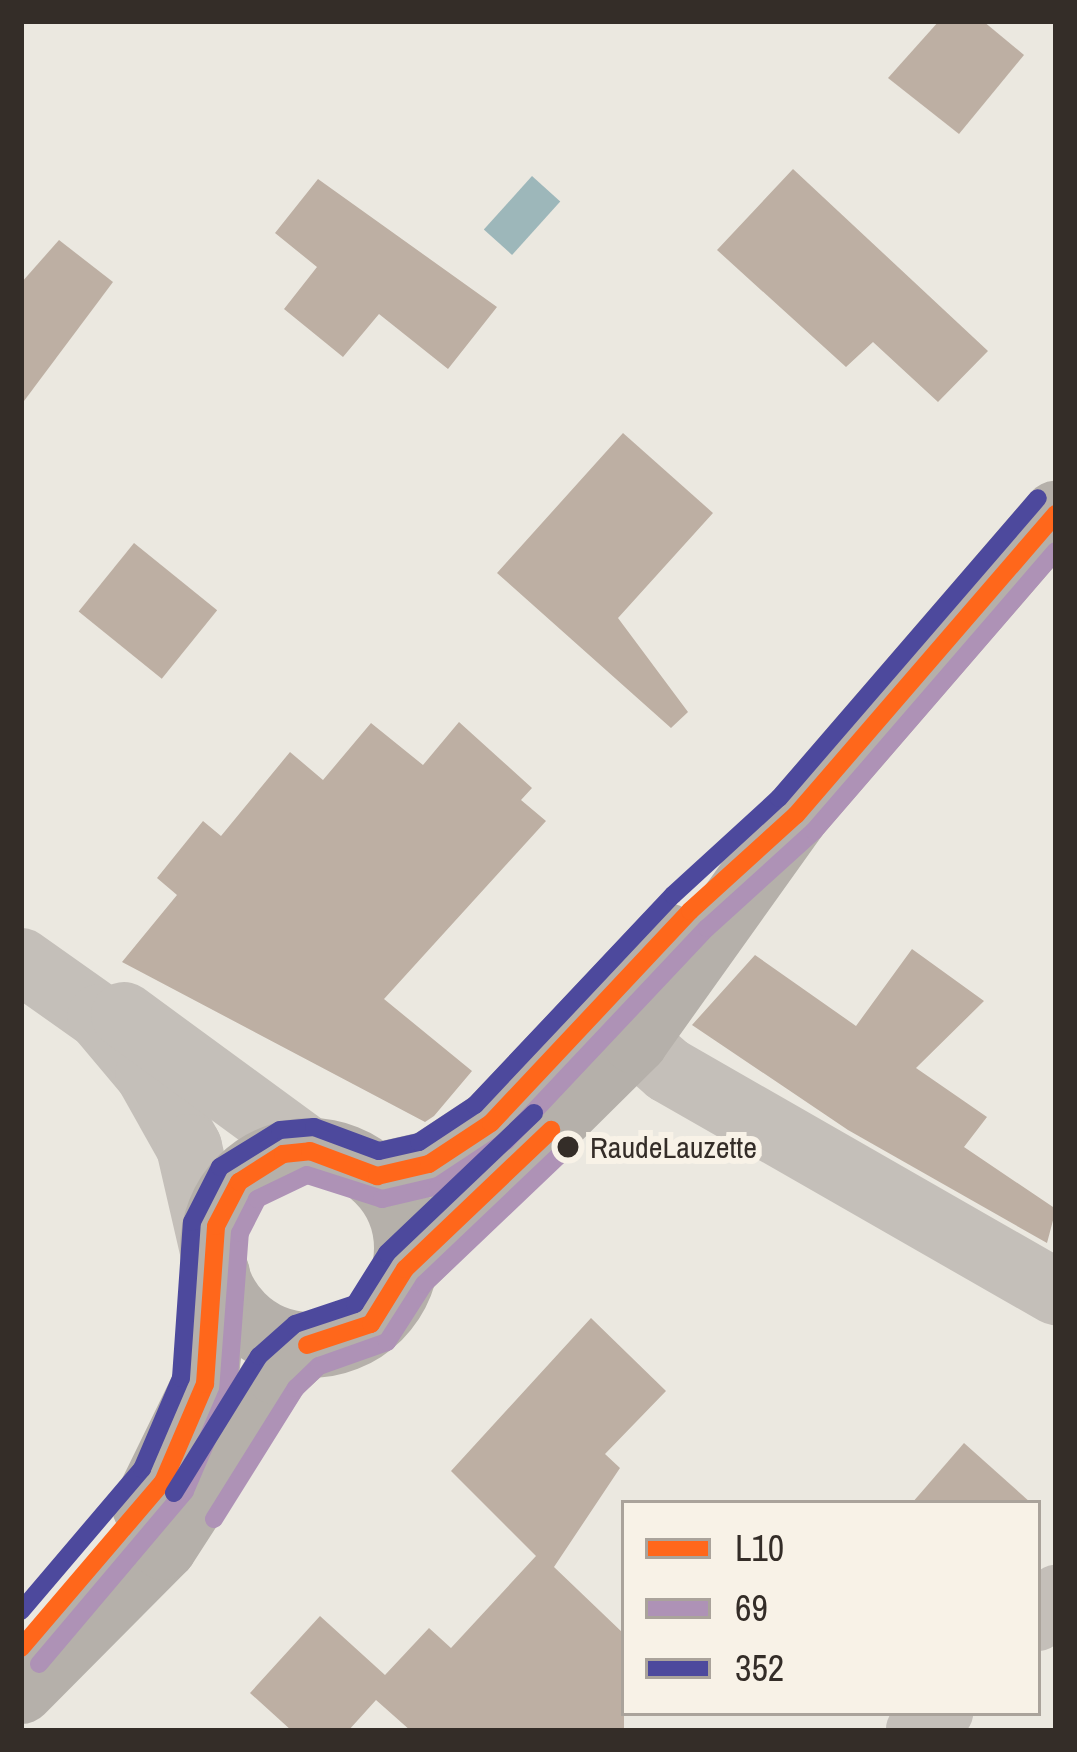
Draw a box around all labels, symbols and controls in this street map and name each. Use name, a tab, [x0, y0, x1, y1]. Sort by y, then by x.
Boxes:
place label: RaudeLauzette	[590, 1129, 757, 1165]
marker: RaudeLauzette	[557, 1136, 579, 1158]
legend	[621, 1500, 1041, 1716]
text: L10	[735, 1524, 784, 1572]
text: 69	[735, 1584, 768, 1632]
text: 352	[735, 1644, 784, 1692]

